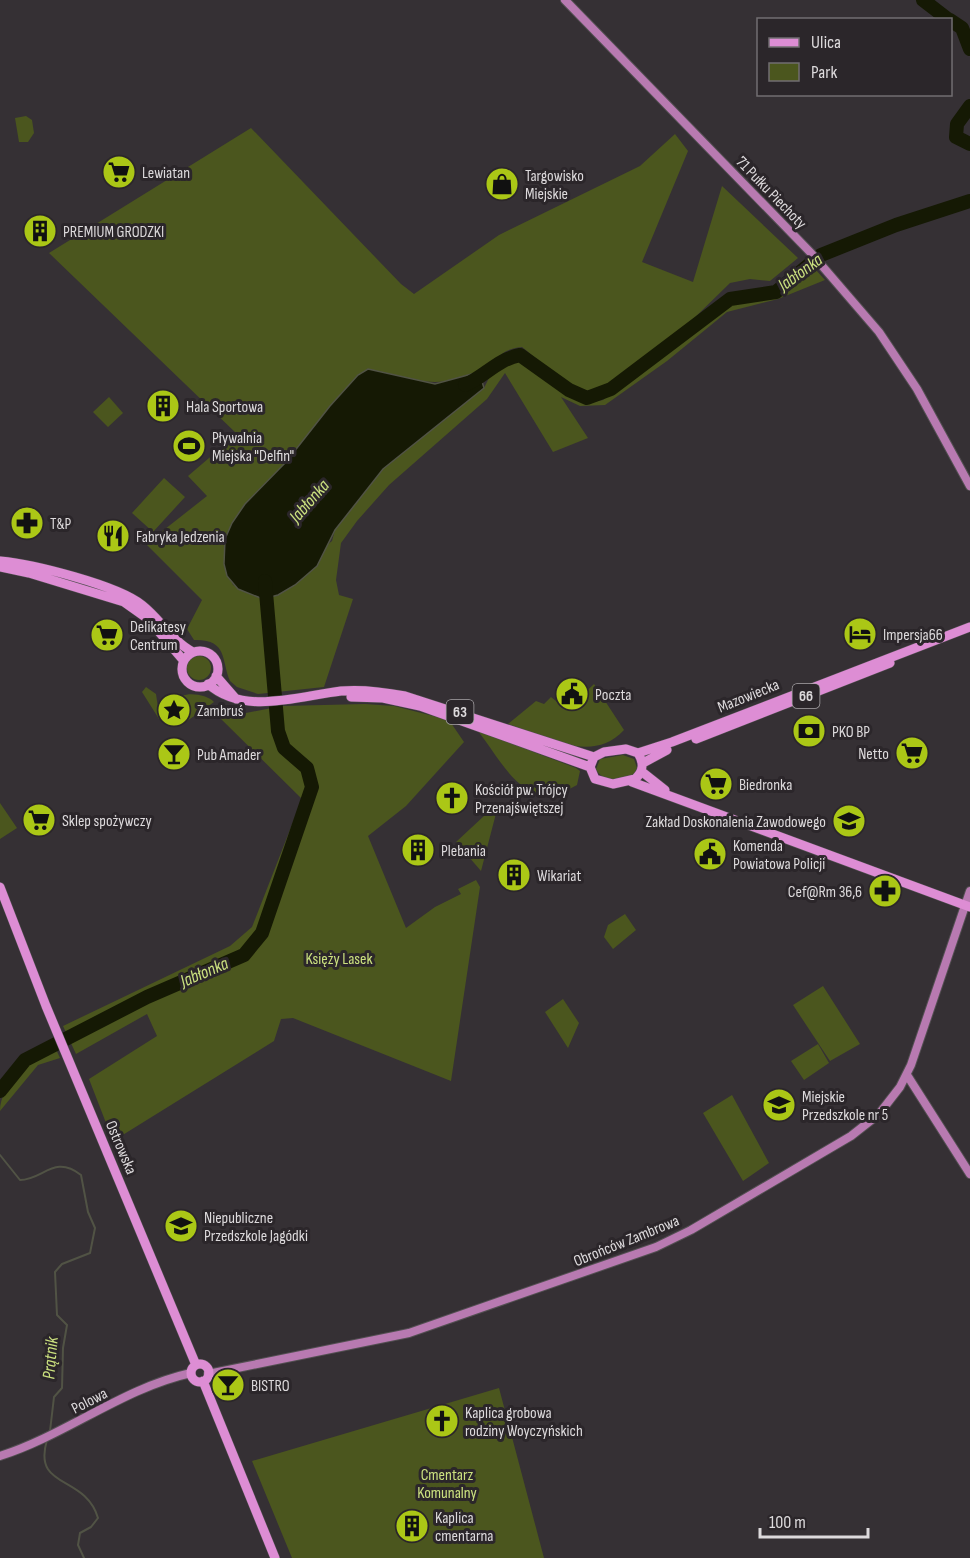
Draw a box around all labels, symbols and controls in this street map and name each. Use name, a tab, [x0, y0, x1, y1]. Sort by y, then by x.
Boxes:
legend	[757, 18, 952, 96]
text: Ulica	[811, 32, 841, 53]
text: Park	[811, 62, 837, 83]
street label: 71 Pułku Piechoty	[732, 153, 810, 233]
supermarket icon: Lewiatan	[101, 154, 137, 190]
place label: Lewiatan	[142, 164, 190, 183]
shop icon: Targowisko Miejskie	[484, 166, 520, 202]
place label: Targowisko Miejskie	[525, 167, 584, 204]
building icon: PREMIUM GRODZKI	[22, 213, 58, 249]
place label: PREMIUM GRODZKI	[63, 223, 164, 242]
water label: Jabłonka	[773, 249, 827, 296]
building icon: Hala Sportowa	[145, 388, 181, 424]
place label: Hala Sportowa	[186, 398, 263, 417]
sports icon: Pływalnia Miejska "Delfin"	[171, 428, 207, 464]
place label: Pływalnia Miejska "Delfin"	[212, 429, 294, 466]
water label: Jabłonka	[284, 475, 334, 528]
pharmacy icon: T&P	[9, 505, 45, 541]
place label: T&P	[50, 515, 72, 534]
restaurant icon: Fabryka Jedzenia	[95, 518, 131, 554]
place label: Fabryka Jedzenia	[136, 528, 225, 547]
hotel icon: Impersja66	[842, 616, 878, 652]
supermarket icon: Delikatesy Centrum	[89, 617, 125, 653]
place label: Delikatesy Centrum	[130, 618, 186, 655]
place label: Impersja66	[883, 626, 943, 645]
street label: Mazowiecka	[715, 675, 782, 717]
public building icon: Poczta	[554, 676, 590, 712]
road number: 66	[792, 684, 820, 708]
place label: Poczta	[595, 686, 631, 705]
place icon: Zambruś	[156, 692, 192, 728]
road number: 63	[446, 700, 474, 724]
place label: Zambruś	[197, 702, 244, 721]
bank icon: PKO BP	[791, 713, 827, 749]
place label: PKO BP	[832, 723, 870, 742]
supermarket icon: Netto	[894, 735, 930, 771]
bar icon: Pub Amader	[156, 736, 192, 772]
place label: Netto	[858, 745, 889, 764]
place label: Pub Amader	[197, 746, 261, 765]
supermarket icon: Biedronka	[698, 766, 734, 802]
place label: Biedronka	[739, 776, 792, 795]
church icon: Kościół pw. Trójcy Przenajświętszej	[434, 780, 470, 816]
place label: Kościół pw. Trójcy Przenajświętszej	[475, 781, 568, 818]
supermarket icon: Sklep spożywczy	[21, 802, 57, 838]
school or university icon: Zakład Doskonalenia Zawodowego	[831, 803, 867, 839]
place label: Sklep spożywczy	[62, 812, 152, 831]
place label: Zakład Doskonalenia Zawodowego	[646, 813, 826, 832]
building icon: Plebania	[400, 832, 436, 868]
public building icon: Komenda Powiatowa Policji	[692, 836, 728, 872]
place label: Komenda Powiatowa Policji	[733, 837, 825, 874]
place label: Plebania	[441, 842, 486, 861]
building icon: Wikariat	[496, 857, 532, 893]
place label: Wikariat	[537, 867, 581, 886]
pharmacy icon: Cef@Rm 36,6	[867, 873, 903, 909]
place label: Cef@Rm 36,6	[788, 883, 862, 902]
park label: Księży Lasek	[305, 950, 373, 969]
water label: Jabłonka	[176, 953, 232, 992]
school or university icon: Miejskie Przedszkole nr 5	[761, 1087, 797, 1123]
place label: Miejskie Przedszkole nr 5	[802, 1088, 888, 1125]
street label: Ostrowska	[101, 1118, 140, 1177]
school or university icon: Niepubliczne Przedszkole Jagódki	[163, 1208, 199, 1244]
place label: Niepubliczne Przedszkole Jagódki	[204, 1209, 308, 1246]
street label: Obrońców Zambrowa	[571, 1212, 682, 1271]
water label: Prątnik	[38, 1335, 63, 1380]
bar icon: BISTRO	[210, 1367, 246, 1403]
place label: BISTRO	[251, 1377, 290, 1396]
street label: Polowa	[68, 1384, 111, 1418]
church icon: Kaplica grobowa rodziny Woyczyńskich	[424, 1403, 460, 1439]
place label: Kaplica grobowa rodziny Woyczyńskich	[465, 1404, 583, 1441]
park label: Cmentarz Komunalny	[417, 1466, 477, 1503]
scale bar	[760, 1501, 868, 1539]
building icon: Kaplica cmentarna	[394, 1508, 430, 1544]
place label: Kaplica cmentarna	[435, 1509, 494, 1546]
text: 100 m	[769, 1512, 806, 1533]

